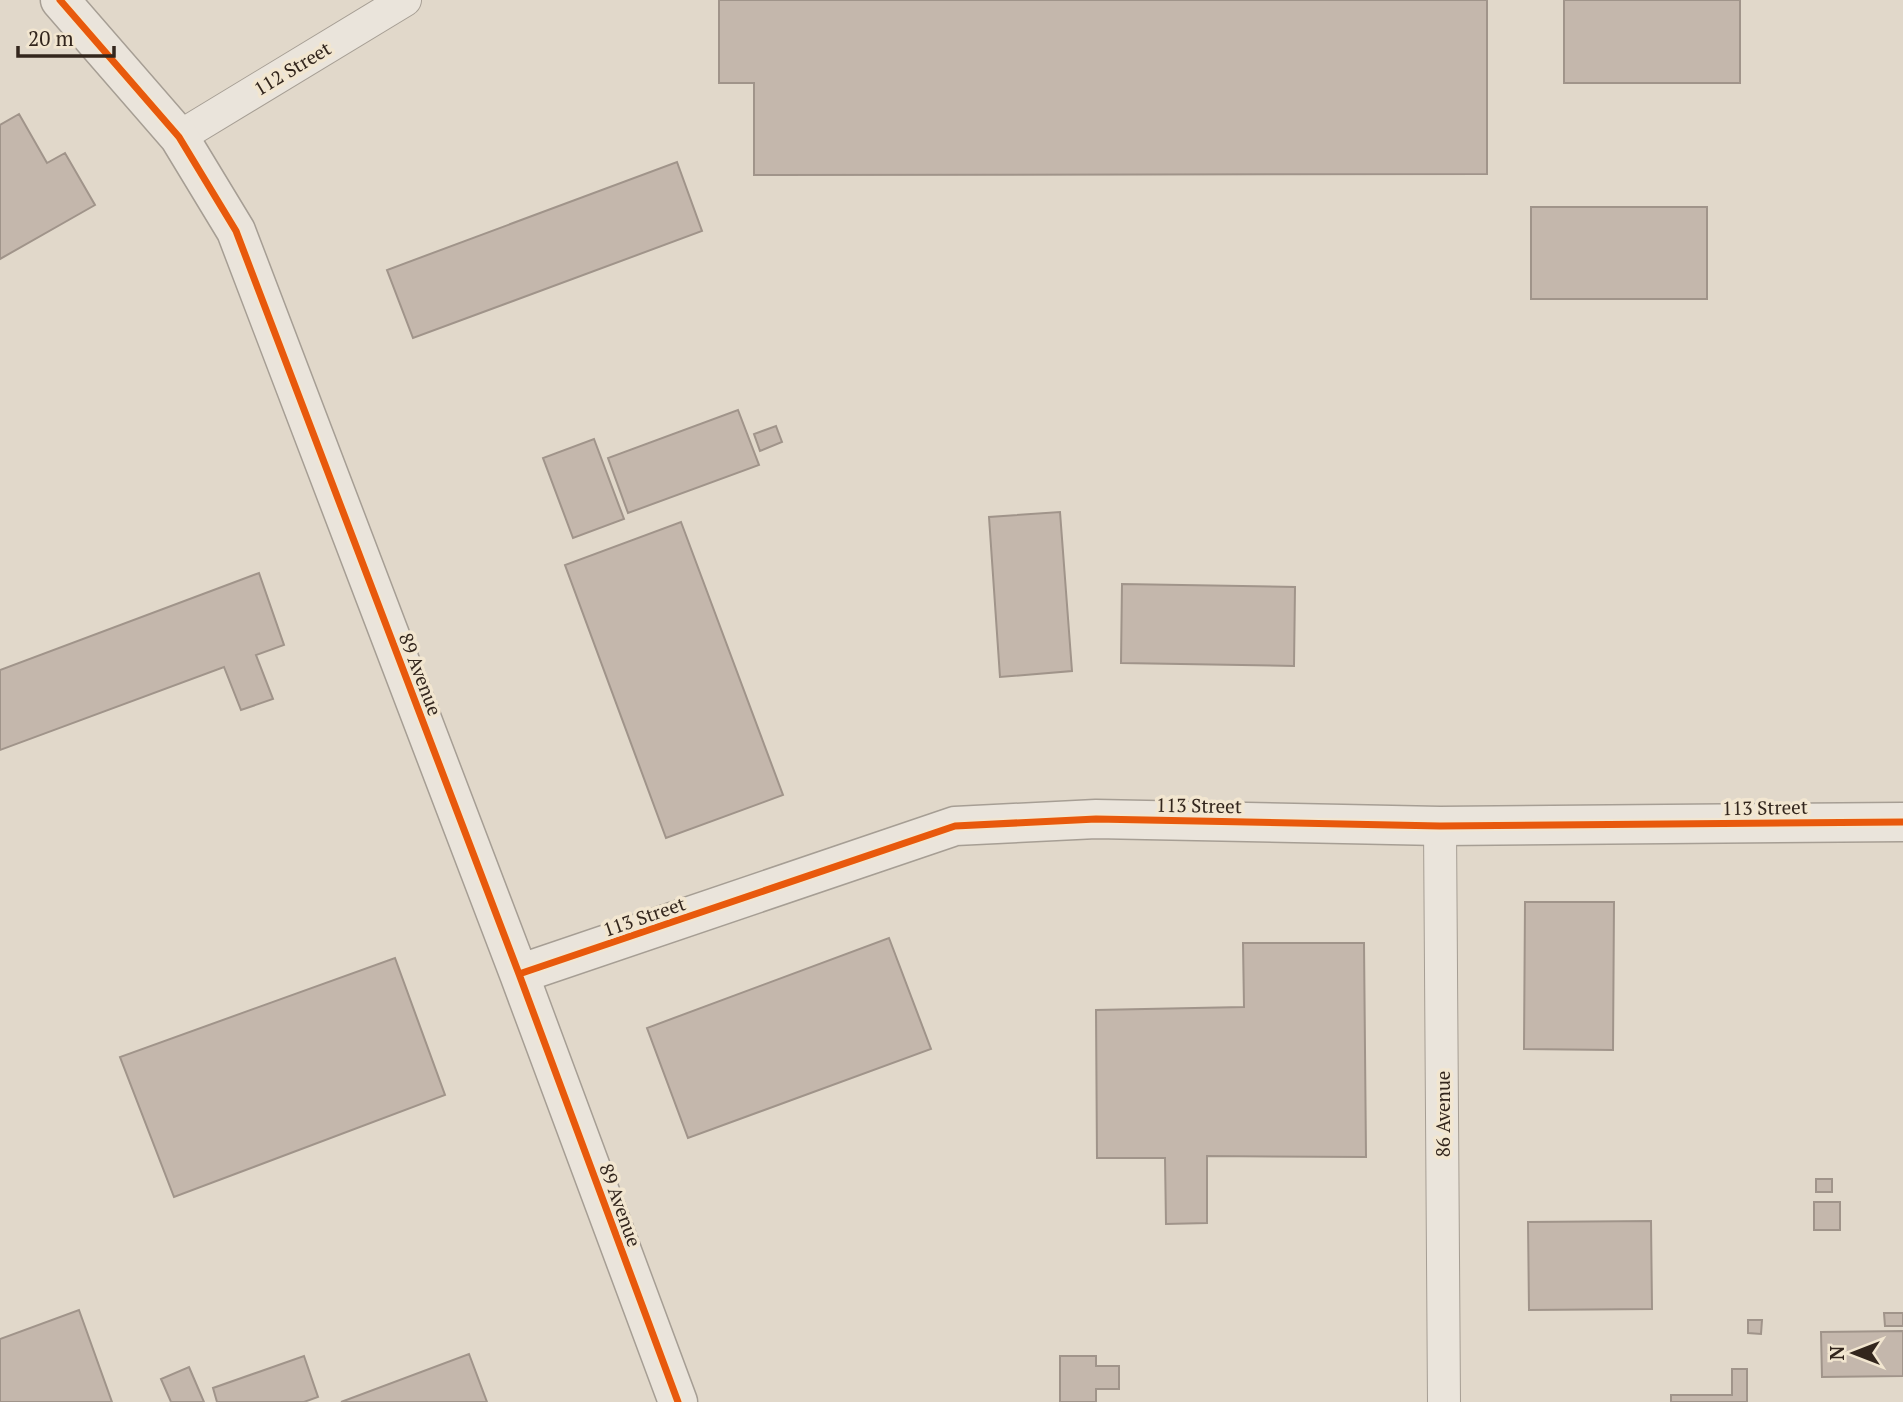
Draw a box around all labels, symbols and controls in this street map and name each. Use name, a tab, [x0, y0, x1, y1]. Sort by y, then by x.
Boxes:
scale bar	[18, 14, 114, 58]
text: 20 m	[28, 24, 74, 52]
street label: 112 Street	[249, 35, 335, 101]
street label: 89 Avenue	[394, 629, 448, 719]
street label: 113 Street	[1156, 792, 1242, 818]
street label: 113 Street	[1722, 794, 1808, 820]
street label: 113 Street	[599, 890, 689, 942]
street label: 86 Avenue	[1430, 1071, 1455, 1157]
street label: 89 Avenue	[594, 1160, 648, 1250]
north arrow	[1819, 1318, 1889, 1388]
text: N	[1824, 1345, 1849, 1360]

